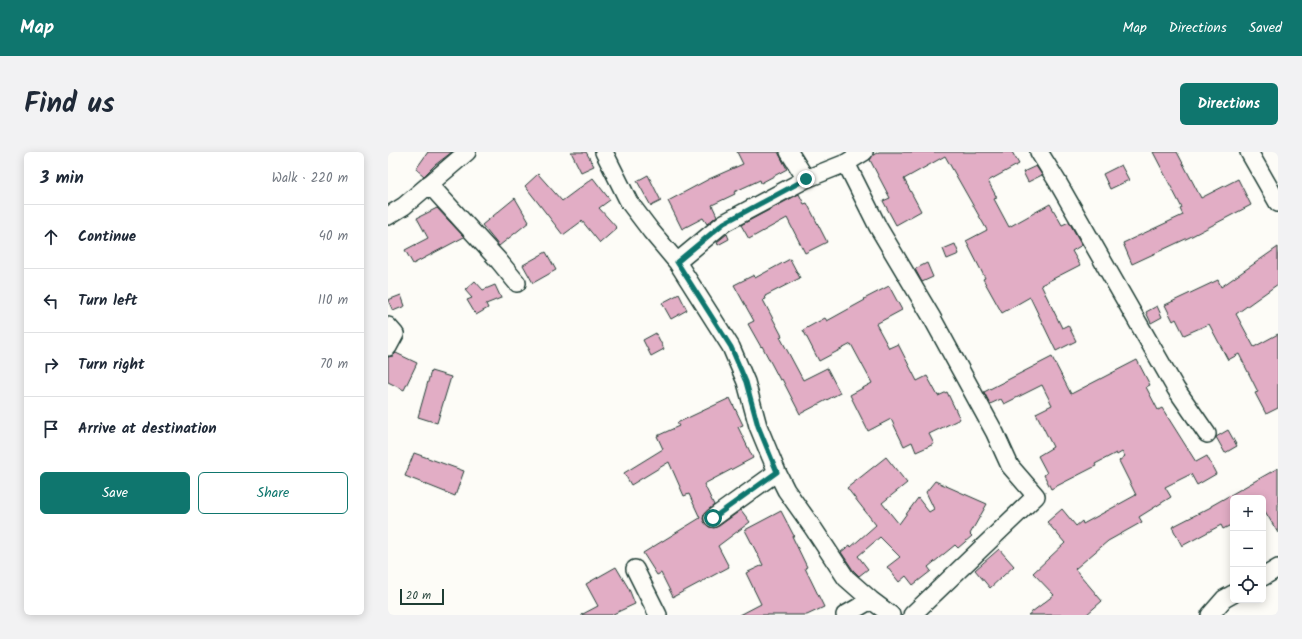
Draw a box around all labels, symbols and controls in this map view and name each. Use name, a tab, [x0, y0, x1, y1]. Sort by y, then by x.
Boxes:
text: Map	[20, 13, 54, 43]
text: Map	[1122, 17, 1147, 39]
text: Directions	[1169, 17, 1227, 39]
text: Saved	[1249, 17, 1282, 39]
text: Find us	[24, 82, 115, 127]
button: Directions	[1180, 83, 1278, 125]
text: 3 min	[40, 165, 84, 192]
text: Walk · 220 m	[272, 168, 348, 189]
route end	[797, 170, 815, 188]
text: Continue	[78, 225, 136, 249]
icon: ahead	[40, 226, 62, 248]
text: 40 m	[319, 226, 348, 247]
text: Turn left	[78, 289, 138, 313]
icon: left	[40, 290, 62, 312]
text: 110 m	[318, 290, 348, 311]
text: Turn right	[78, 353, 145, 377]
icon: right	[40, 354, 62, 376]
text: 70 m	[320, 354, 348, 375]
text: Arrive at destination	[78, 417, 217, 441]
icon: arrive	[40, 418, 62, 440]
button: Save	[40, 472, 190, 514]
button: Share	[198, 472, 348, 514]
map controls	[1230, 495, 1266, 603]
button: +	[1230, 495, 1266, 531]
route start	[704, 509, 722, 527]
button: −	[1230, 531, 1266, 567]
button: locate	[1230, 567, 1266, 603]
scale bar	[400, 587, 444, 606]
text: 20 m	[406, 587, 431, 605]

